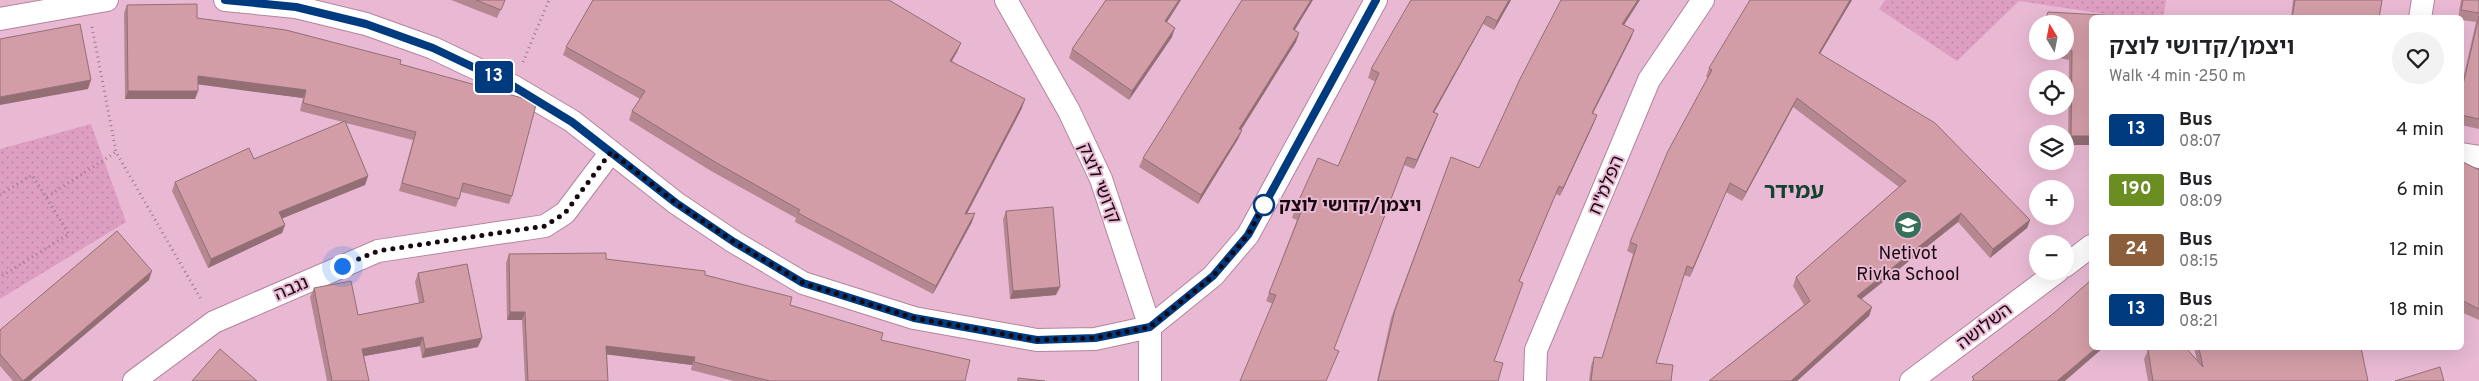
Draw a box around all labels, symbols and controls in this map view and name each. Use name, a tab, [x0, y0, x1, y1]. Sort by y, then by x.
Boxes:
north arrow	[2029, 15, 2074, 60]
map controls	[2029, 15, 2074, 280]
button: heart	[2392, 32, 2444, 84]
text: ויצמן/קדושי לוצק	[2109, 33, 2295, 63]
line badge: 13	[472, 61, 516, 93]
text: 13	[485, 65, 503, 88]
text: Walk · 4 min · 250 m	[2109, 67, 2246, 87]
button: locate	[2029, 70, 2074, 115]
text: Bus	[2179, 108, 2213, 132]
text: 13	[2128, 118, 2146, 141]
text: 4 min	[2396, 118, 2444, 142]
button: layers	[2029, 125, 2074, 170]
text: 08:07	[2179, 132, 2221, 152]
street label: קדושי לוצק	[1072, 140, 1125, 227]
street label: הפלמ"ח	[1585, 152, 1630, 219]
text: Bus	[2179, 168, 2213, 192]
text: 190	[2121, 178, 2152, 201]
text: 6 min	[2397, 178, 2444, 202]
district label: עמידר	[1764, 179, 1824, 206]
button: +	[2029, 180, 2074, 225]
text: 08:09	[2179, 192, 2222, 212]
marker: ויצמן/קדושי לוצק	[1253, 194, 1275, 216]
place label: ויצמן/קדושי לוצק	[1279, 195, 1421, 218]
school or university icon: Netivot Rivka School	[1893, 210, 1923, 240]
text: Bus	[2179, 228, 2213, 252]
button: −	[2029, 235, 2074, 280]
text: 24	[2125, 238, 2148, 261]
text: 12 min	[2389, 238, 2444, 262]
place label: Netivot Rivka School	[1856, 243, 1960, 287]
text: 08:15	[2179, 252, 2219, 272]
your location	[330, 254, 355, 279]
street label: נגבה	[271, 272, 312, 307]
text: Bus	[2179, 288, 2213, 312]
text: 13	[2128, 298, 2146, 321]
text: 18 min	[2389, 298, 2444, 322]
street label: השלושה	[1953, 299, 2017, 356]
text: 08:21	[2179, 312, 2218, 332]

